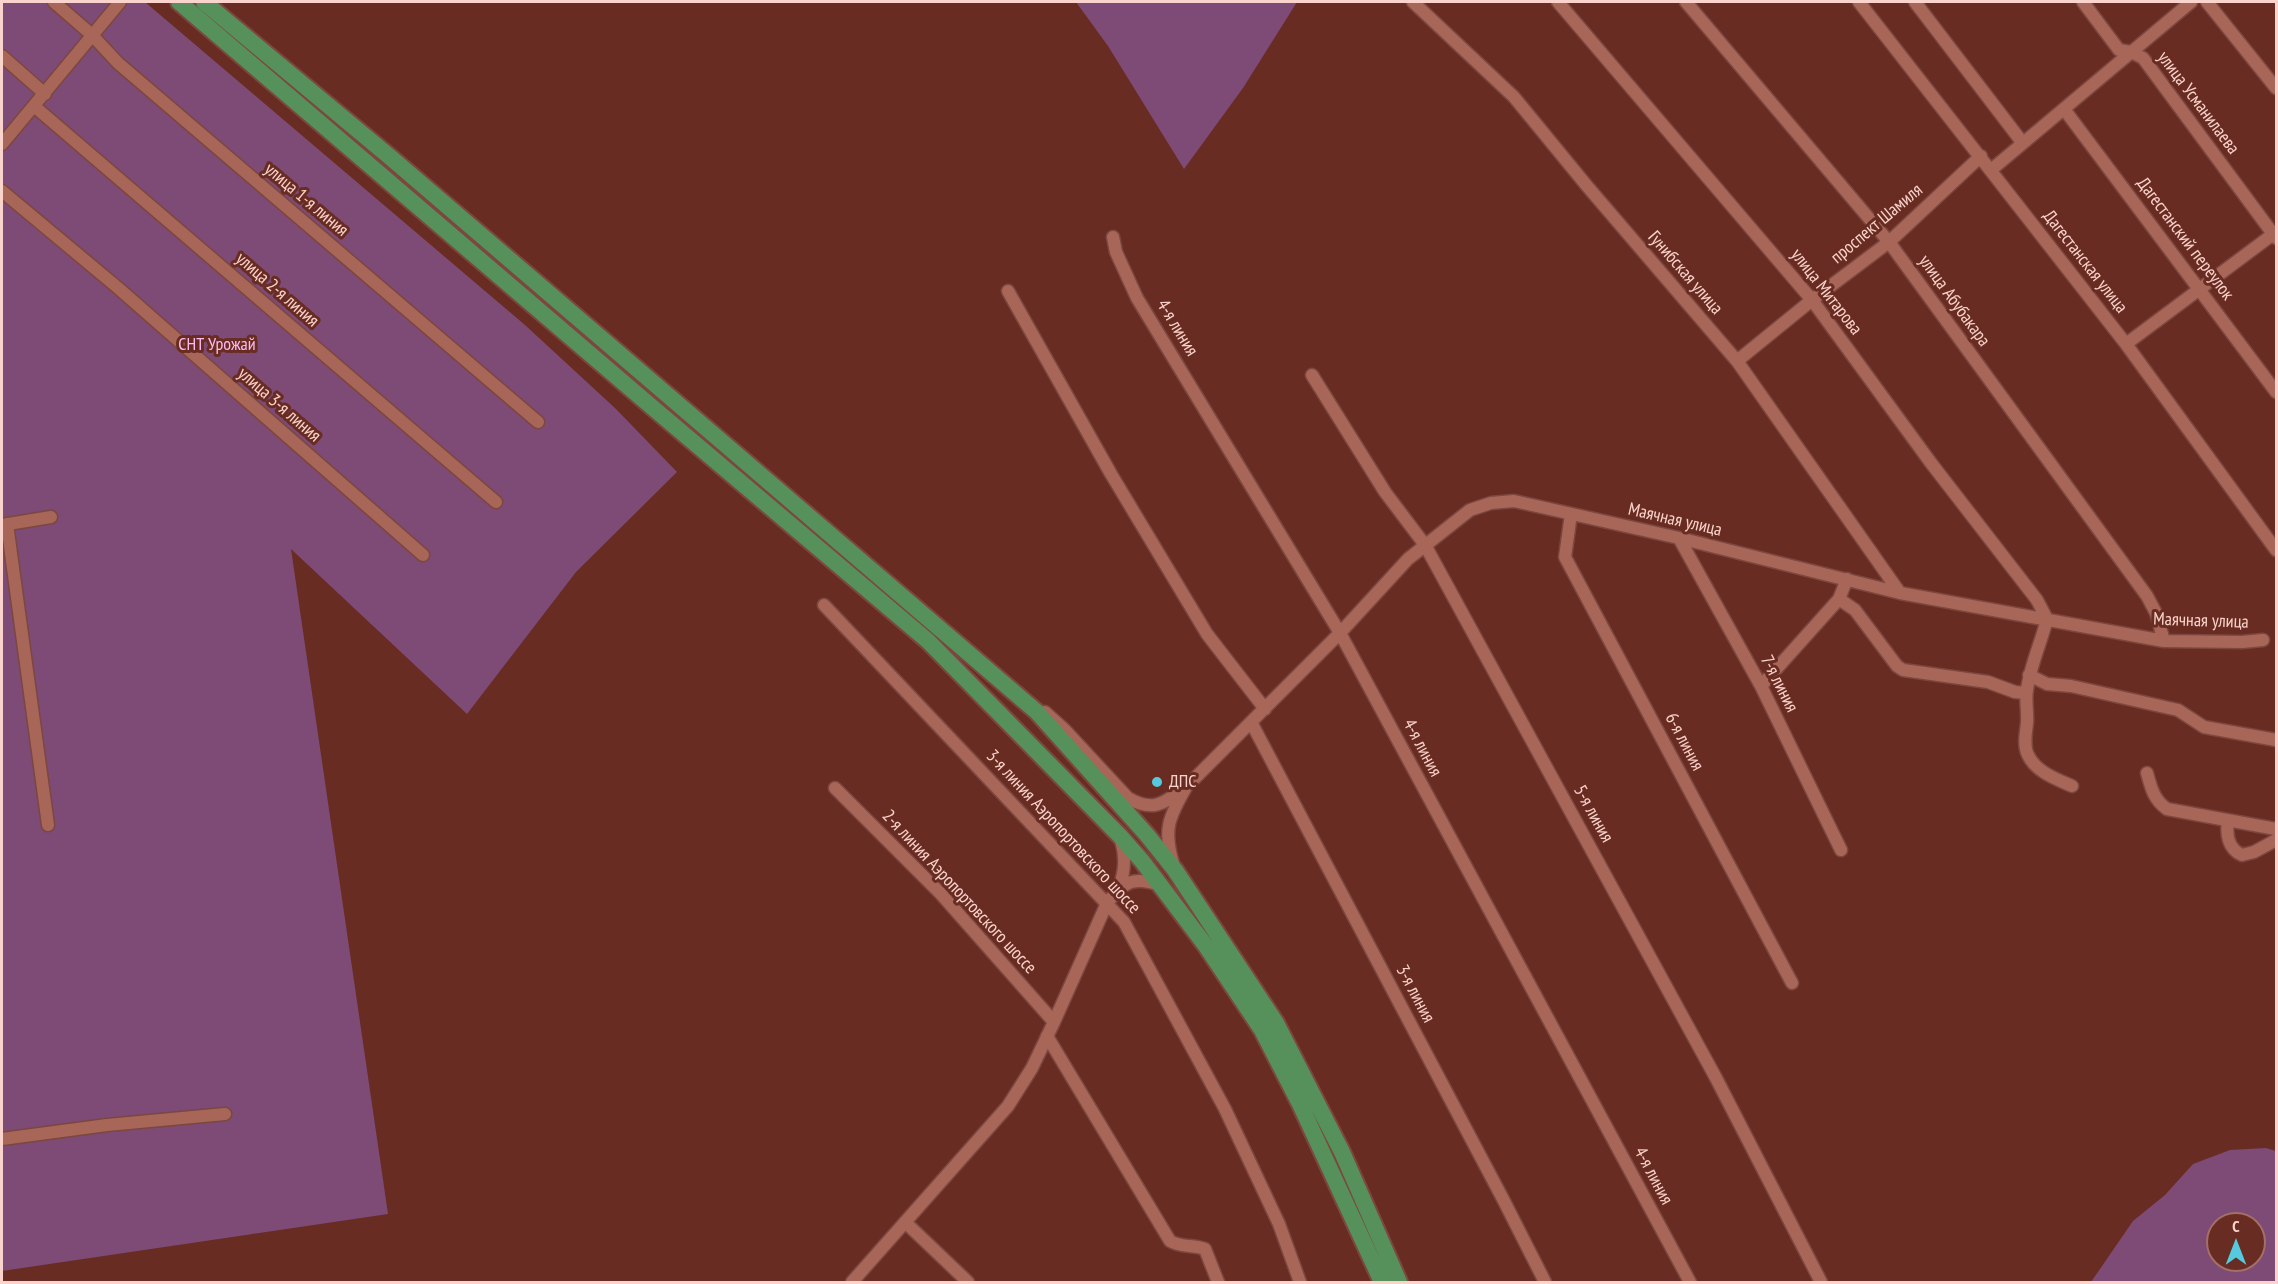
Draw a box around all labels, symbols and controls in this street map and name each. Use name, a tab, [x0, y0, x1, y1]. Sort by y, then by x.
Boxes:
street label: улица Усманилаева	[2152, 47, 2244, 159]
street label: улица 1-я линия	[260, 159, 352, 241]
street label: Дагестанский переулок	[2132, 173, 2238, 305]
street label: проспект Шамиля	[1827, 179, 1927, 269]
street label: Дагестанская улица	[2038, 206, 2132, 318]
street label: Гунибская улица	[1643, 227, 1727, 319]
street label: улица Митарова	[1786, 245, 1866, 339]
street label: улица 2-я линия	[231, 248, 323, 332]
street label: улица Абубакара	[1914, 251, 1994, 351]
street label: 4-я линия	[1152, 296, 1202, 360]
park label: СНТ Урожай	[178, 334, 256, 356]
street label: улица 3-я линия	[233, 363, 325, 447]
street label: Маячная улица	[1626, 499, 1724, 541]
street label: Маячная улица	[2153, 609, 2249, 633]
street label: 7-я линия	[1756, 652, 1802, 716]
street label: 6-я линия	[1660, 710, 1708, 774]
street label: 4-я линия	[1398, 716, 1446, 780]
street label: 3-я линия Аэропортовского шоссе	[981, 746, 1145, 918]
place label: ДПС	[1169, 771, 1196, 793]
marker: ДПС	[1150, 775, 1164, 789]
street label: 5-я линия	[1569, 782, 1617, 846]
street label: 2-я линия Аэропортовского шоссе	[877, 806, 1041, 978]
street label: 3-я линия	[1391, 962, 1439, 1026]
street label: 4-я линия	[1629, 1144, 1677, 1208]
north arrow	[2206, 1212, 2266, 1272]
text: С	[2232, 1216, 2240, 1236]

